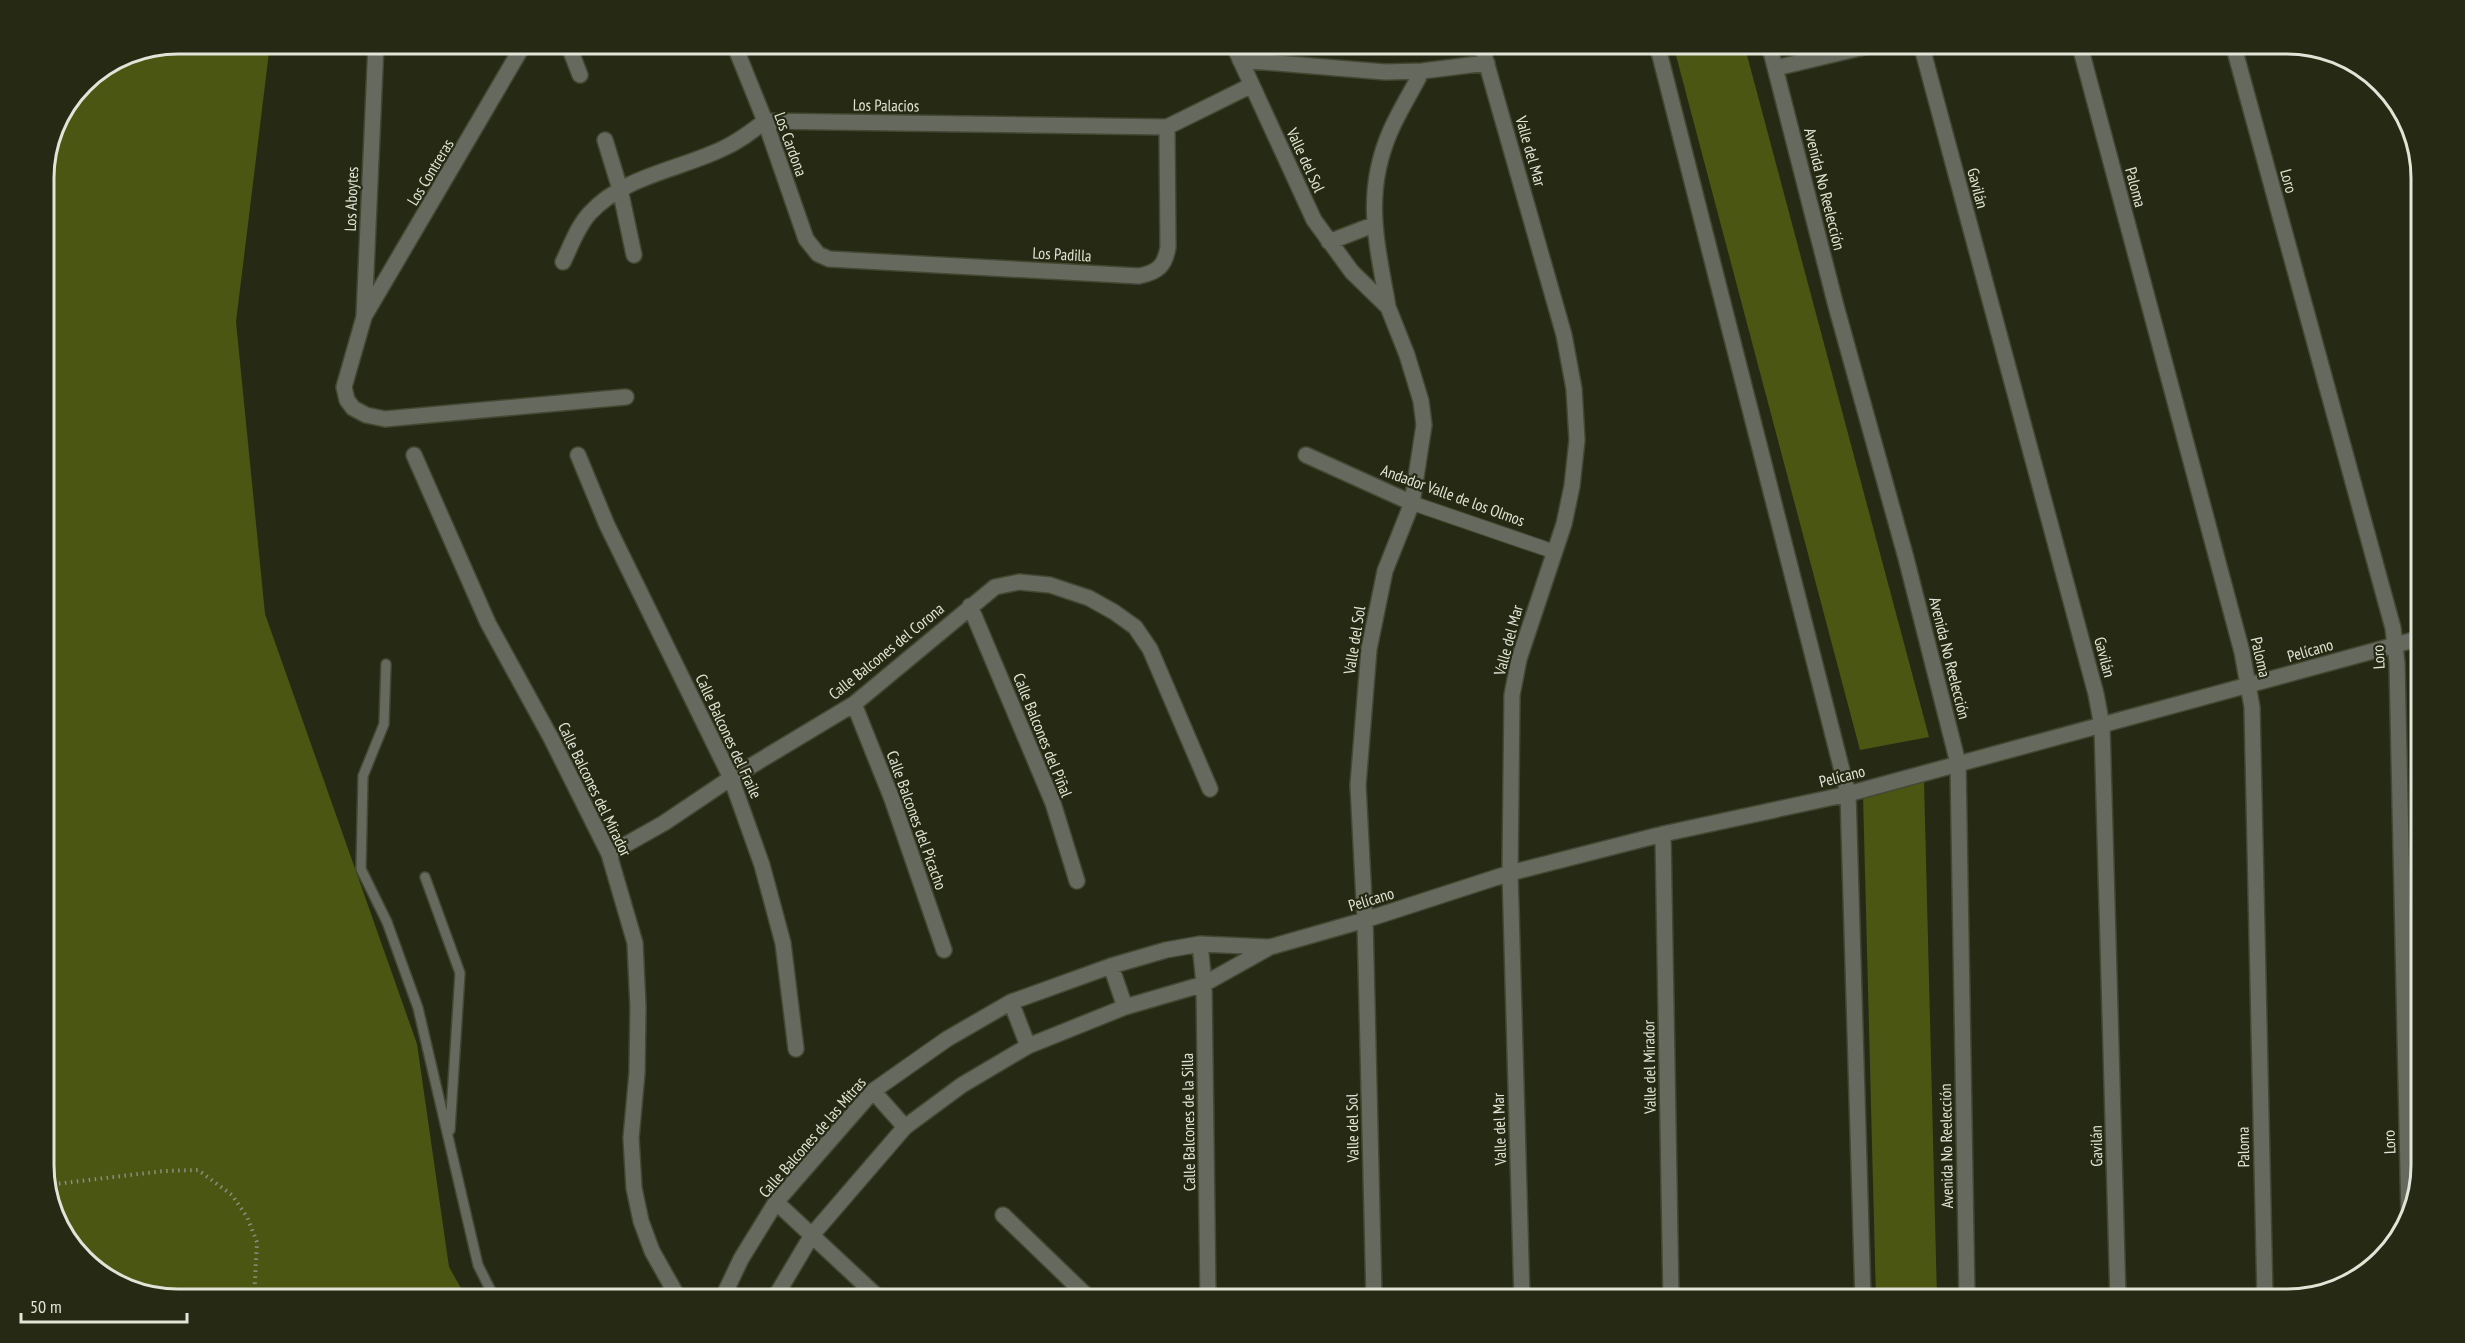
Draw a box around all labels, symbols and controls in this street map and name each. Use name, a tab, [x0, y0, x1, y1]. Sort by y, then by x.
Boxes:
street label: Los Palacios	[853, 94, 919, 116]
street label: Los Cardona	[770, 109, 812, 179]
street label: Valle del Mar	[1511, 113, 1551, 189]
street label: Valle del Sol	[1282, 124, 1330, 196]
street label: Avenida No Reelección	[1800, 126, 1850, 252]
street label: Los Contreras	[402, 135, 458, 209]
street label: Paloma	[2121, 165, 2151, 209]
street label: Los Aboytes	[340, 166, 362, 232]
street label: Gavilán	[1963, 166, 1993, 210]
street label: Loro	[2276, 167, 2302, 195]
street label: Los Padilla	[1032, 242, 1092, 266]
street label: Andador Valle de los Olmos	[1378, 460, 1528, 530]
street label: Avenida No Reelección	[1925, 595, 1975, 721]
street label: Calle Balcones del Corona	[824, 598, 948, 704]
street label: Valle del Mar	[1489, 602, 1527, 678]
street label: Valle del Sol	[1339, 604, 1369, 677]
street label: Pelícano	[2285, 634, 2335, 666]
street label: Gavilán	[2090, 635, 2120, 679]
street label: Paloma	[2247, 635, 2275, 679]
street label: Loro	[2367, 644, 2389, 670]
street label: Calle Balcones del Fraile	[691, 670, 767, 802]
street label: Calle Balcones del Piñal	[1009, 670, 1077, 800]
street label: Calle Balcones del Mirador	[554, 719, 636, 860]
street label: Calle Balcones del Picacho	[883, 748, 951, 892]
street label: Pelícano	[1817, 761, 1867, 791]
street label: Pelícano	[1346, 883, 1396, 915]
street label: Valle del Mirador	[1638, 1019, 1660, 1115]
street label: Calle Balcones de la Silla	[1177, 1053, 1199, 1191]
street label: Calle Balcones de las Mitras	[754, 1073, 870, 1201]
street label: Avenida No Reelección	[1935, 1083, 1957, 1209]
street label: Valle del Mar	[1488, 1092, 1510, 1166]
street label: Valle del Sol	[1341, 1093, 1363, 1164]
street label: Gavilán	[2086, 1125, 2106, 1167]
street label: Paloma	[2233, 1127, 2253, 1167]
street label: Loro	[2379, 1130, 2399, 1154]
scale bar	[21, 1286, 188, 1324]
text: 50 m	[30, 1295, 62, 1318]

